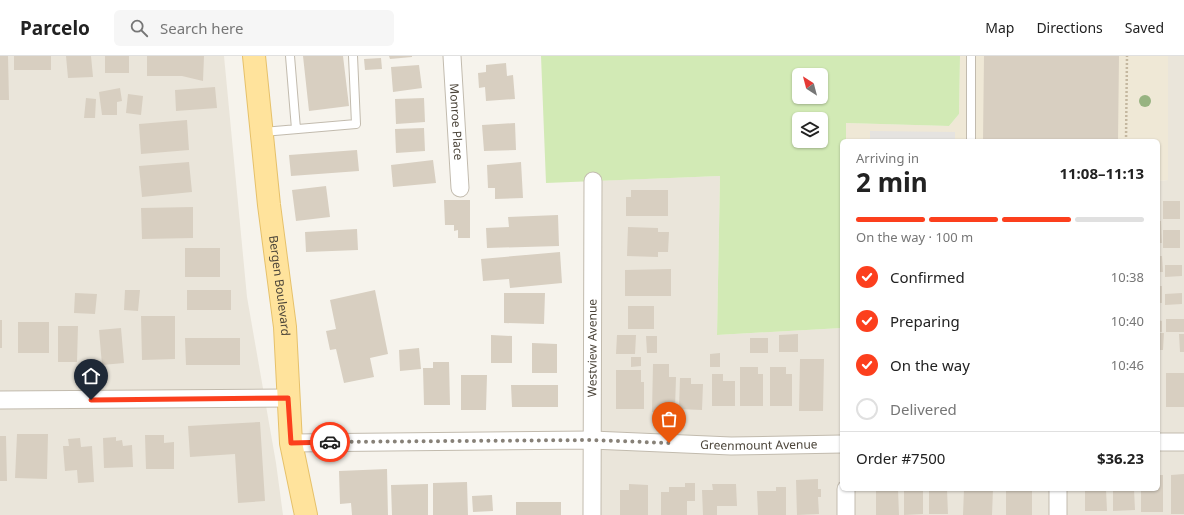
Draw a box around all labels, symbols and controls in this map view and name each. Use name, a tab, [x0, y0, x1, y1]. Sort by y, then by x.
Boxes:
search box	[114, 10, 394, 46]
text: Parcelo	[20, 15, 90, 41]
icon: search	[128, 17, 150, 39]
text: Search here	[160, 18, 243, 38]
text: Map	[985, 18, 1014, 37]
text: Directions	[1036, 18, 1103, 37]
text: Saved	[1125, 18, 1164, 37]
north arrow	[792, 68, 828, 104]
map controls	[792, 68, 828, 148]
street label: Monroe Place	[446, 83, 467, 161]
button: layers	[792, 112, 828, 148]
text: Arriving in	[856, 149, 919, 167]
text: 11:08–11:13	[1059, 163, 1144, 183]
text: 2 min	[856, 164, 928, 200]
text: On the way · 100 m	[856, 228, 973, 246]
street label: Bergen Boulevard	[265, 234, 294, 336]
icon: check	[856, 266, 878, 288]
text: Confirmed	[890, 267, 965, 287]
text: 10:38	[1111, 268, 1144, 286]
street label: Westview Avenue	[583, 299, 601, 397]
icon: check	[856, 310, 878, 332]
text: Preparing	[890, 311, 960, 331]
text: 10:40	[1111, 312, 1144, 330]
icon: check	[856, 354, 878, 376]
text: On the way	[890, 355, 970, 375]
text: 10:46	[1111, 356, 1144, 374]
pin	[74, 359, 108, 400]
icon: home	[80, 365, 102, 387]
text: Delivered	[890, 399, 957, 419]
pin	[652, 402, 686, 443]
icon: bag	[658, 408, 680, 430]
courier	[310, 422, 350, 462]
icon: car	[319, 431, 341, 453]
street label: Greenmount Avenue	[700, 435, 818, 454]
text: Order #7500	[856, 448, 945, 468]
text: $36.23	[1097, 448, 1144, 468]

